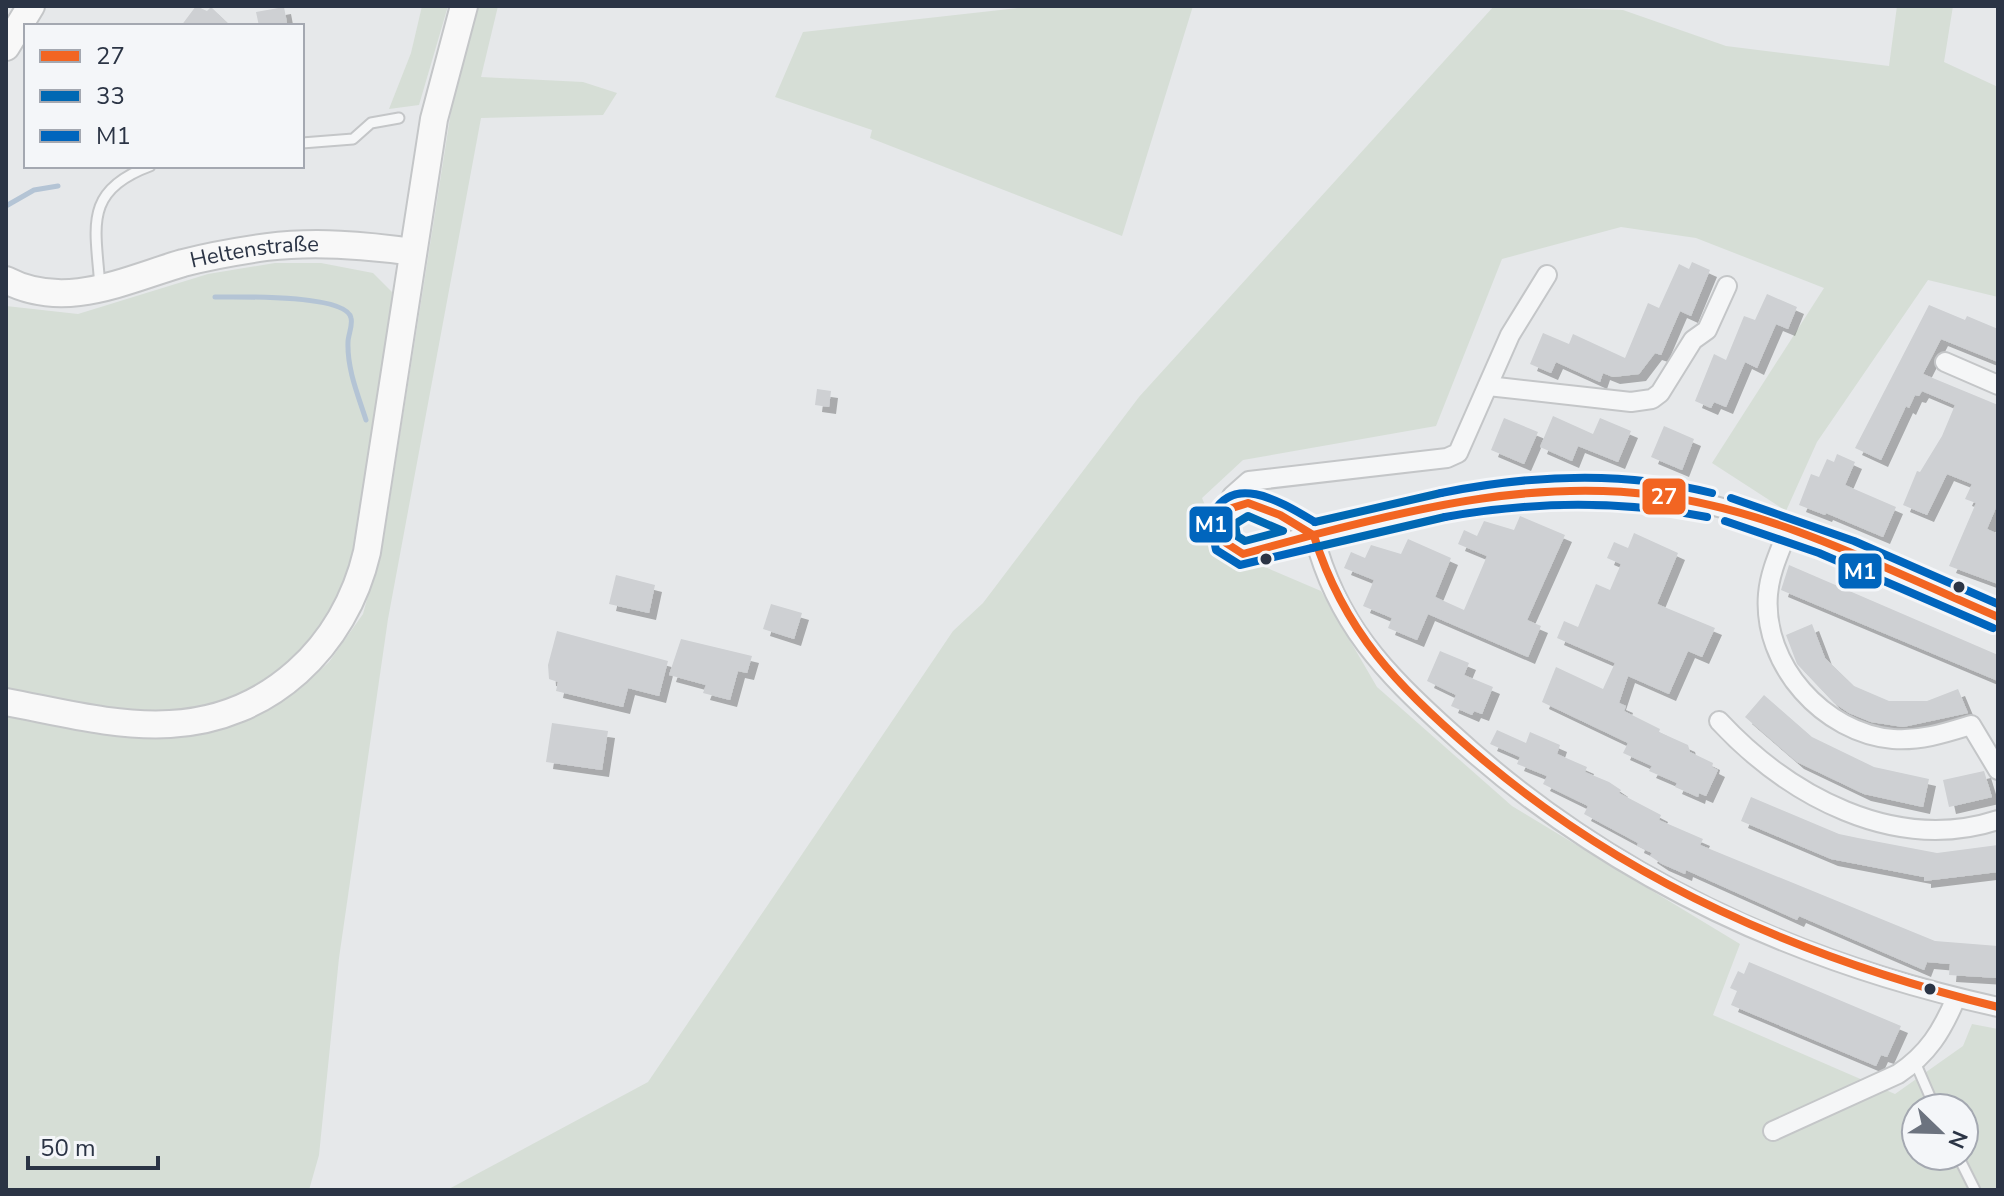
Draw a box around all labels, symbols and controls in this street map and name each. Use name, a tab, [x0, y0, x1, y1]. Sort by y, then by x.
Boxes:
legend	[24, 24, 304, 168]
text: 27	[96, 40, 125, 72]
text: 33	[96, 80, 125, 112]
text: M1	[96, 120, 131, 152]
street label: Heltenstraße	[187, 229, 319, 276]
line badge: 27	[1641, 477, 1687, 516]
text: 27	[1651, 482, 1677, 512]
line badge: M1	[1188, 505, 1234, 544]
text: M1	[1195, 510, 1227, 540]
unlabelled marker	[1258, 551, 1274, 567]
line badge: M1	[1837, 552, 1883, 590]
text: M1	[1844, 557, 1876, 587]
unlabelled marker	[1951, 579, 1967, 595]
unlabelled marker	[1922, 981, 1938, 997]
north arrow	[1900, 1092, 1980, 1172]
scale bar	[28, 1120, 158, 1170]
text: N	[1940, 1126, 1975, 1153]
text: 50 m	[40, 1132, 96, 1164]

